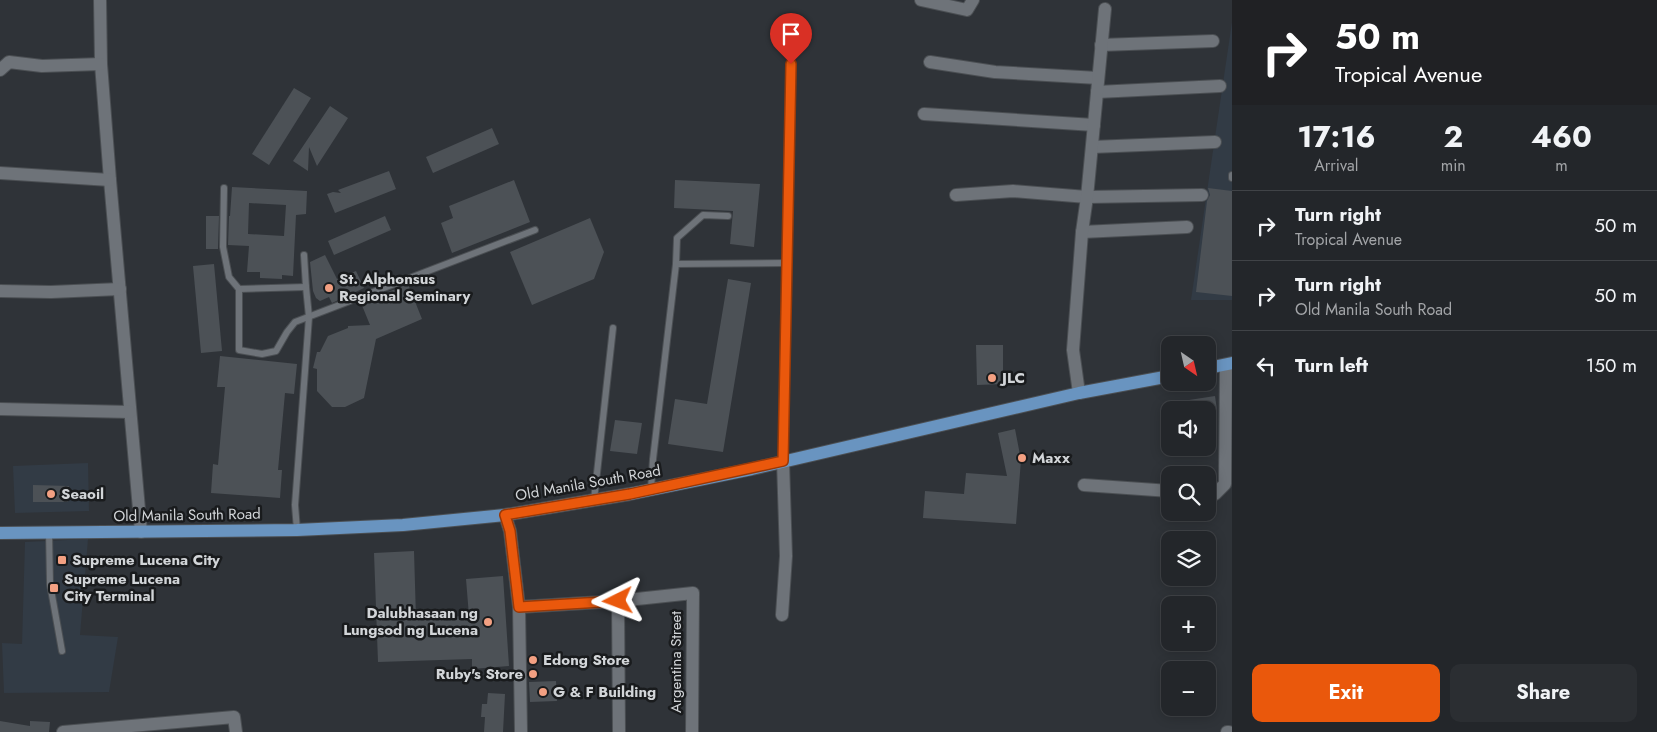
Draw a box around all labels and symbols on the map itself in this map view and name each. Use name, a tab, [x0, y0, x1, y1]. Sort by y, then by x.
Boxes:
pin	[770, 13, 812, 64]
place label: St. Alphonsus Regional Seminary	[339, 268, 470, 307]
marker: St. Alphonsus Regional Seminary	[323, 282, 335, 294]
north arrow	[1161, 336, 1216, 391]
place label: JLC	[999, 367, 1025, 389]
marker: JLC	[986, 372, 998, 384]
place label: Maxx	[1032, 447, 1070, 469]
marker: Maxx	[1016, 452, 1028, 464]
street label: Old Manila South Road	[514, 459, 662, 507]
place label: Seaoil	[61, 483, 104, 505]
marker: Seaoil	[45, 488, 57, 500]
street label: Old Manila South Road	[113, 503, 261, 527]
place label: Supreme Lucena City	[72, 549, 220, 571]
marker: Supreme Lucena City	[56, 554, 68, 566]
place label: Supreme Lucena City Terminal	[64, 568, 180, 607]
position arrow	[591, 574, 643, 626]
marker: Supreme Lucena City Terminal	[48, 582, 60, 594]
place label: Dalubhasaan ng Lungsod ng Lucena	[343, 602, 478, 641]
street label: Argentina Street	[665, 611, 687, 713]
marker: Dalubhasaan ng Lungsod ng Lucena	[482, 616, 494, 628]
place label: Edong Store	[543, 649, 630, 671]
marker: Edong Store	[527, 654, 539, 666]
place label: Ruby's Store	[436, 663, 523, 685]
marker: Ruby's Store	[527, 668, 539, 680]
place label: G & F Building	[553, 681, 656, 703]
marker: G & F Building	[537, 686, 549, 698]

